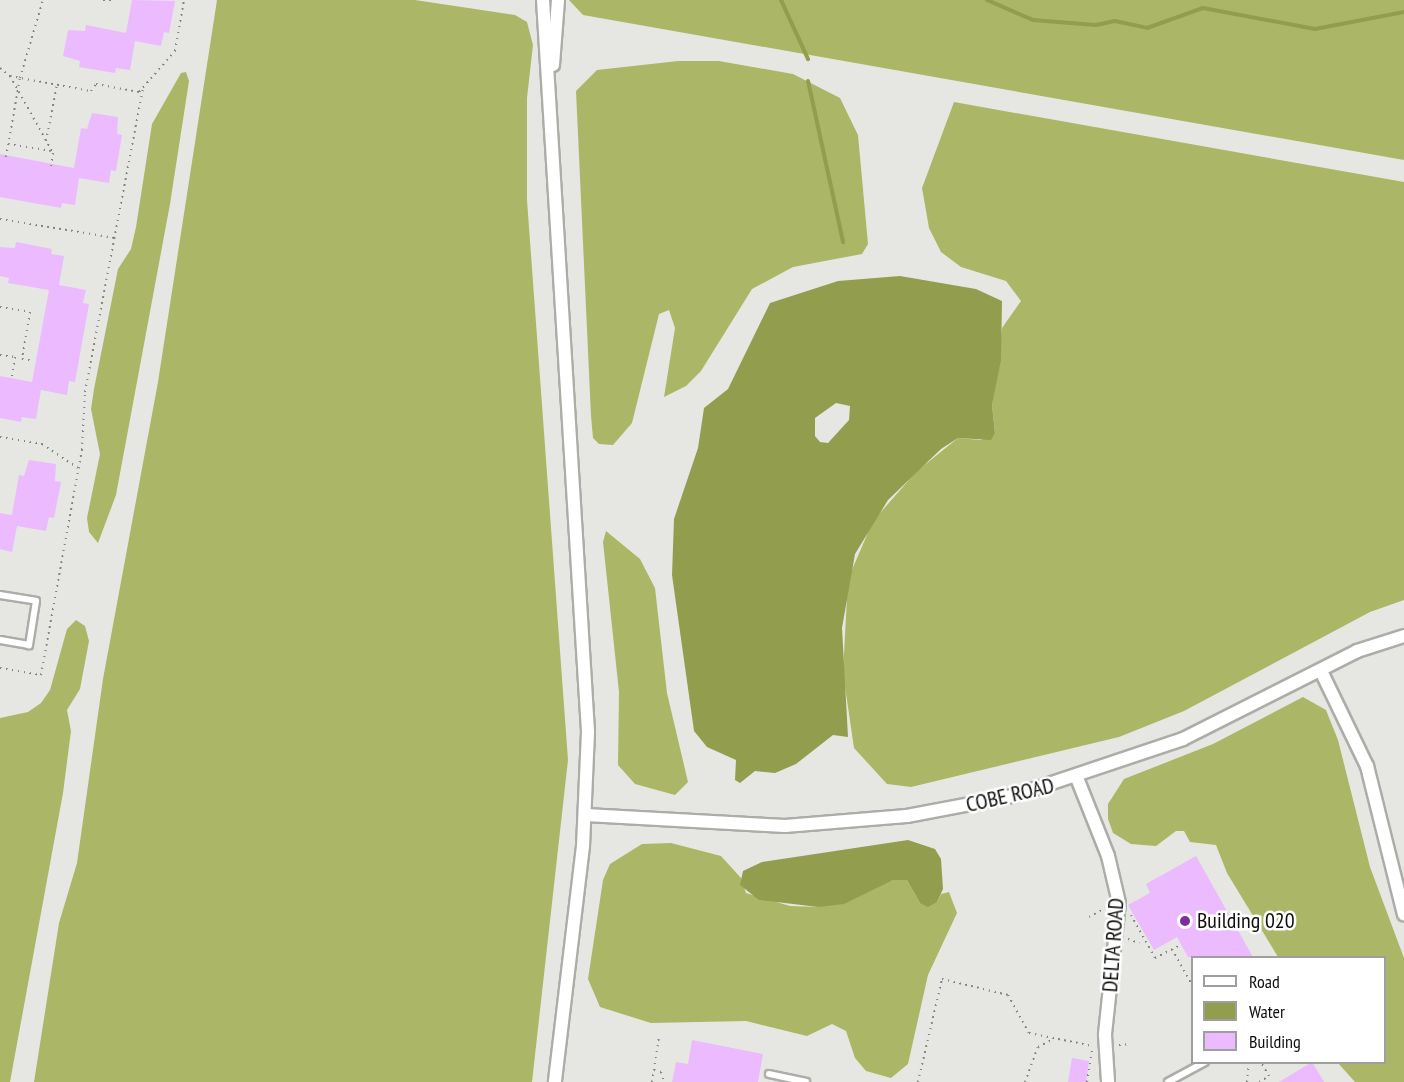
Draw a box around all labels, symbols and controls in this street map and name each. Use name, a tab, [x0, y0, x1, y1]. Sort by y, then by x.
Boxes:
street label: COBE ROAD	[963, 772, 1057, 818]
street label: DELTA ROAD	[1097, 897, 1129, 993]
place label: Building 020	[1197, 908, 1295, 934]
marker: Building 020	[1178, 914, 1192, 928]
legend	[1191, 956, 1386, 1064]
text: Road	[1249, 970, 1280, 993]
text: Water	[1249, 1000, 1285, 1023]
text: Building	[1249, 1030, 1301, 1053]

